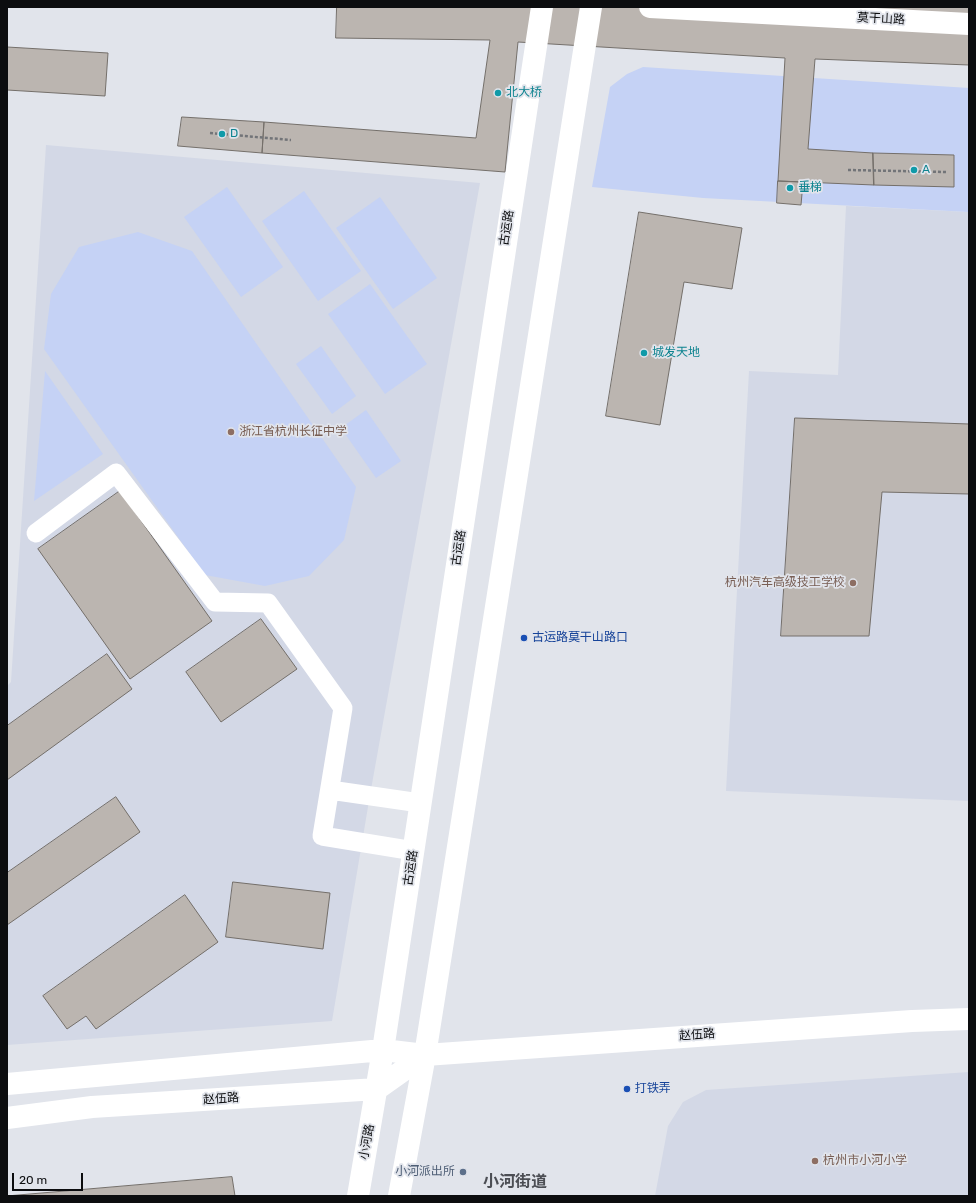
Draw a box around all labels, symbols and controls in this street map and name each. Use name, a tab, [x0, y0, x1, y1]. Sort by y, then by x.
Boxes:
street label: 莫干山路	[857, 11, 905, 27]
place label: 北大桥	[506, 86, 542, 100]
marker: 北大桥	[493, 88, 503, 98]
place label: D	[230, 127, 238, 141]
marker: D	[217, 129, 227, 139]
place label: A	[922, 163, 930, 177]
marker: A	[909, 165, 919, 175]
place label: 垂梯	[798, 181, 822, 195]
marker: 垂梯	[785, 183, 795, 193]
street label: 古运路	[497, 209, 517, 247]
place label: 城发天地	[652, 346, 700, 360]
marker: 城发天地	[639, 348, 649, 358]
place label: 浙江省杭州长征中学	[239, 425, 347, 439]
marker: 浙江省杭州长征中学	[226, 427, 236, 437]
street label: 古运路	[449, 529, 469, 567]
place label: 杭州汽车高级技工学校	[725, 576, 845, 590]
marker: 杭州汽车高级技工学校	[848, 578, 858, 588]
place label: 古运路莫干山路口	[532, 631, 628, 645]
marker: 古运路莫干山路口	[519, 633, 529, 643]
street label: 古运路	[401, 849, 421, 887]
street label: 赵伍路	[679, 1027, 715, 1043]
place label: 打铁弄	[635, 1082, 671, 1096]
marker: 打铁弄	[622, 1084, 632, 1094]
street label: 赵伍路	[203, 1091, 239, 1107]
street label: 小河路	[357, 1123, 377, 1161]
place label: 杭州市小河小学	[823, 1154, 907, 1168]
marker: 杭州市小河小学	[810, 1156, 820, 1166]
scale bar	[14, 1165, 85, 1191]
place label: 小河派出所	[395, 1165, 455, 1179]
marker: 小河派出所	[458, 1167, 468, 1177]
district label: 小河街道	[483, 1172, 547, 1192]
text: 20 m	[19, 1173, 47, 1187]

